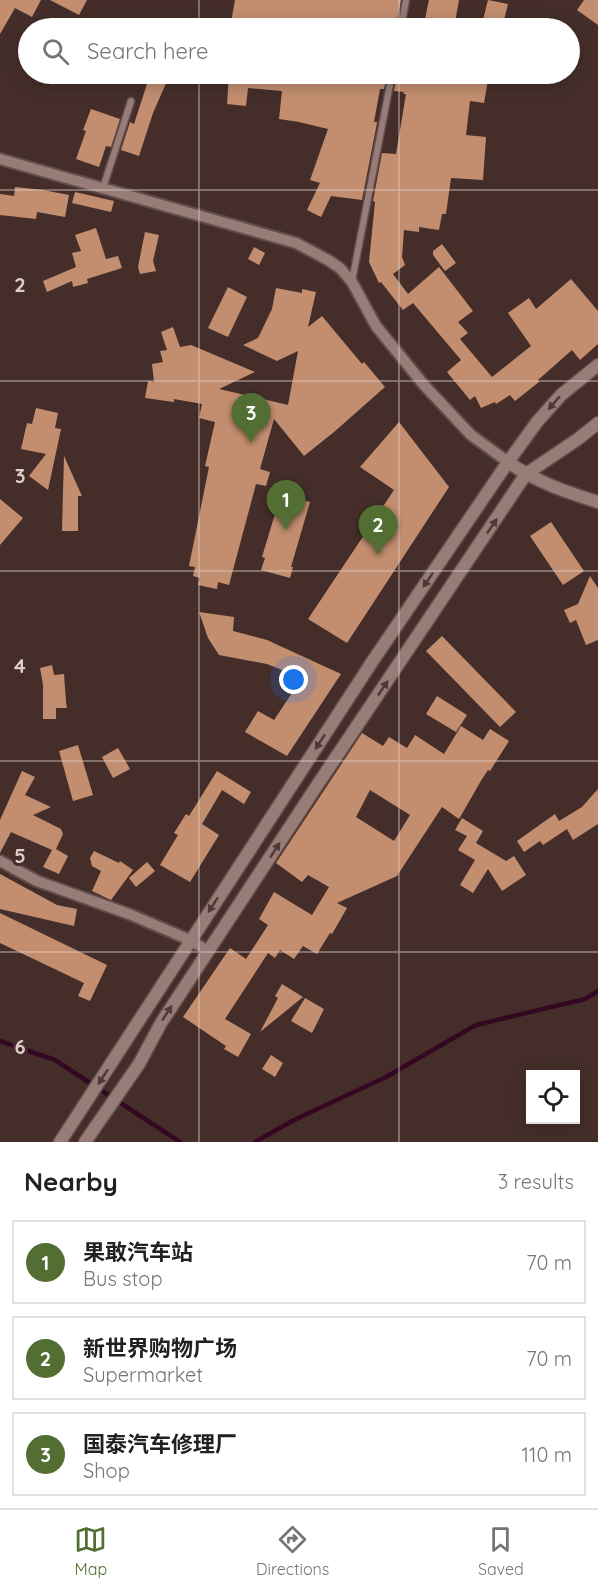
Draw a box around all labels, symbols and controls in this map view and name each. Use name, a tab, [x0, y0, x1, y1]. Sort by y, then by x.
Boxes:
search box	[18, 18, 580, 84]
icon: search	[39, 35, 72, 68]
text: Search here	[87, 37, 208, 65]
text: 2	[14, 272, 26, 297]
pin: 3	[232, 394, 270, 443]
one-way arrow	[548, 395, 561, 410]
text: 3	[15, 463, 25, 488]
pin: 1	[266, 480, 306, 530]
pin: 2	[358, 506, 398, 555]
one-way arrow	[486, 518, 497, 534]
one-way arrow	[422, 571, 434, 587]
text: 4	[14, 653, 26, 678]
your location	[279, 665, 308, 694]
one-way arrow	[377, 680, 388, 696]
one-way arrow	[315, 734, 326, 750]
one-way arrow	[269, 842, 280, 858]
text: 5	[14, 843, 26, 868]
one-way arrow	[208, 897, 219, 913]
one-way arrow	[162, 1005, 173, 1021]
text: 6	[14, 1034, 26, 1059]
one-way arrow	[98, 1068, 109, 1085]
map controls	[526, 1070, 580, 1124]
button: locate	[526, 1070, 580, 1124]
text: Nearby	[24, 1165, 118, 1198]
text: 3 results	[498, 1169, 574, 1194]
text: 果敢汽车站	[83, 1238, 193, 1266]
text: 1	[42, 1250, 49, 1275]
text: 70 m	[526, 1250, 572, 1275]
text: Bus stop	[83, 1266, 163, 1291]
text: 新世界购物广场	[83, 1334, 237, 1362]
text: 2	[40, 1346, 51, 1371]
text: 70 m	[526, 1346, 572, 1371]
text: Supermarket	[83, 1362, 203, 1387]
text: 国泰汽车修理厂	[83, 1430, 237, 1458]
text: 3	[40, 1442, 51, 1467]
text: 110 m	[522, 1442, 572, 1467]
text: Shop	[83, 1458, 130, 1483]
tab: Map	[74, 1523, 107, 1579]
tab: Directions	[256, 1523, 329, 1579]
tab: Saved	[478, 1523, 524, 1579]

